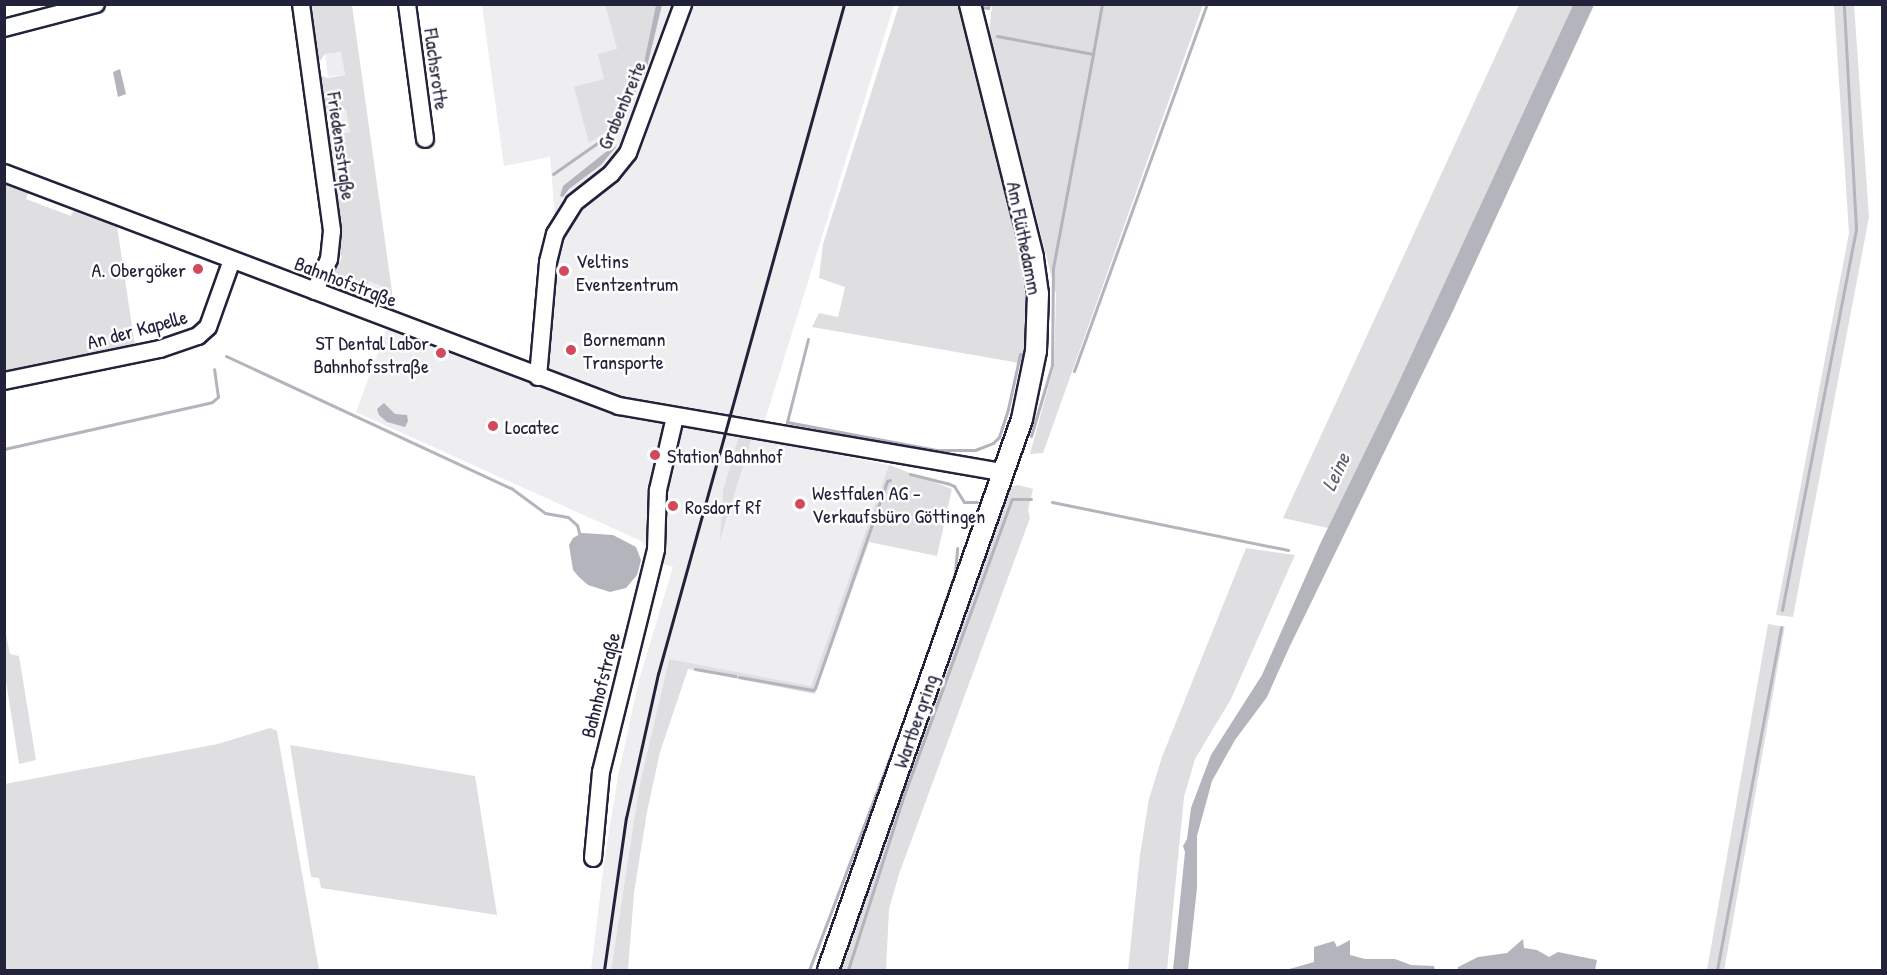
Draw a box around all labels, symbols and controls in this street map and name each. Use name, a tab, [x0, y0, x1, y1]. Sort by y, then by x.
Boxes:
street label: Flachsrotte	[419, 27, 455, 111]
street label: Grabenbreite	[592, 57, 650, 153]
street label: Friedensstraße	[323, 90, 361, 202]
street label: Am Flüthedamm	[1002, 179, 1048, 297]
place label: Veltins Eventzentrum	[576, 248, 678, 295]
street label: Bahnhofstraße	[291, 250, 401, 312]
place label: A. Obergöker	[91, 257, 186, 281]
marker: A. Obergöker	[191, 262, 205, 276]
marker: Veltins Eventzentrum	[557, 264, 571, 278]
street label: An der Kapelle	[84, 304, 190, 354]
place label: Bornemann Transporte	[583, 326, 665, 373]
place label: ST Dental Labor Bahnhofsstraße	[314, 330, 429, 377]
marker: Bornemann Transporte	[564, 343, 578, 357]
marker: ST Dental Labor Bahnhofsstraße	[434, 346, 448, 360]
place label: Locatec	[505, 414, 559, 438]
marker: Locatec	[486, 419, 500, 433]
place label: Station Bahnhof	[667, 443, 783, 467]
marker: Station Bahnhof	[648, 448, 662, 462]
water label: Leine	[1316, 449, 1356, 495]
place label: Westfalen AG - Verkaufsbüro Göttingen	[812, 480, 985, 527]
place label: Rosdorf Rf	[685, 494, 761, 518]
marker: Westfalen AG - Verkaufsbüro Göttingen	[793, 497, 807, 511]
marker: Rosdorf Rf	[666, 499, 680, 513]
street label: Bahnhofstraße	[575, 630, 625, 740]
street label: Wartbergring	[888, 671, 942, 771]

